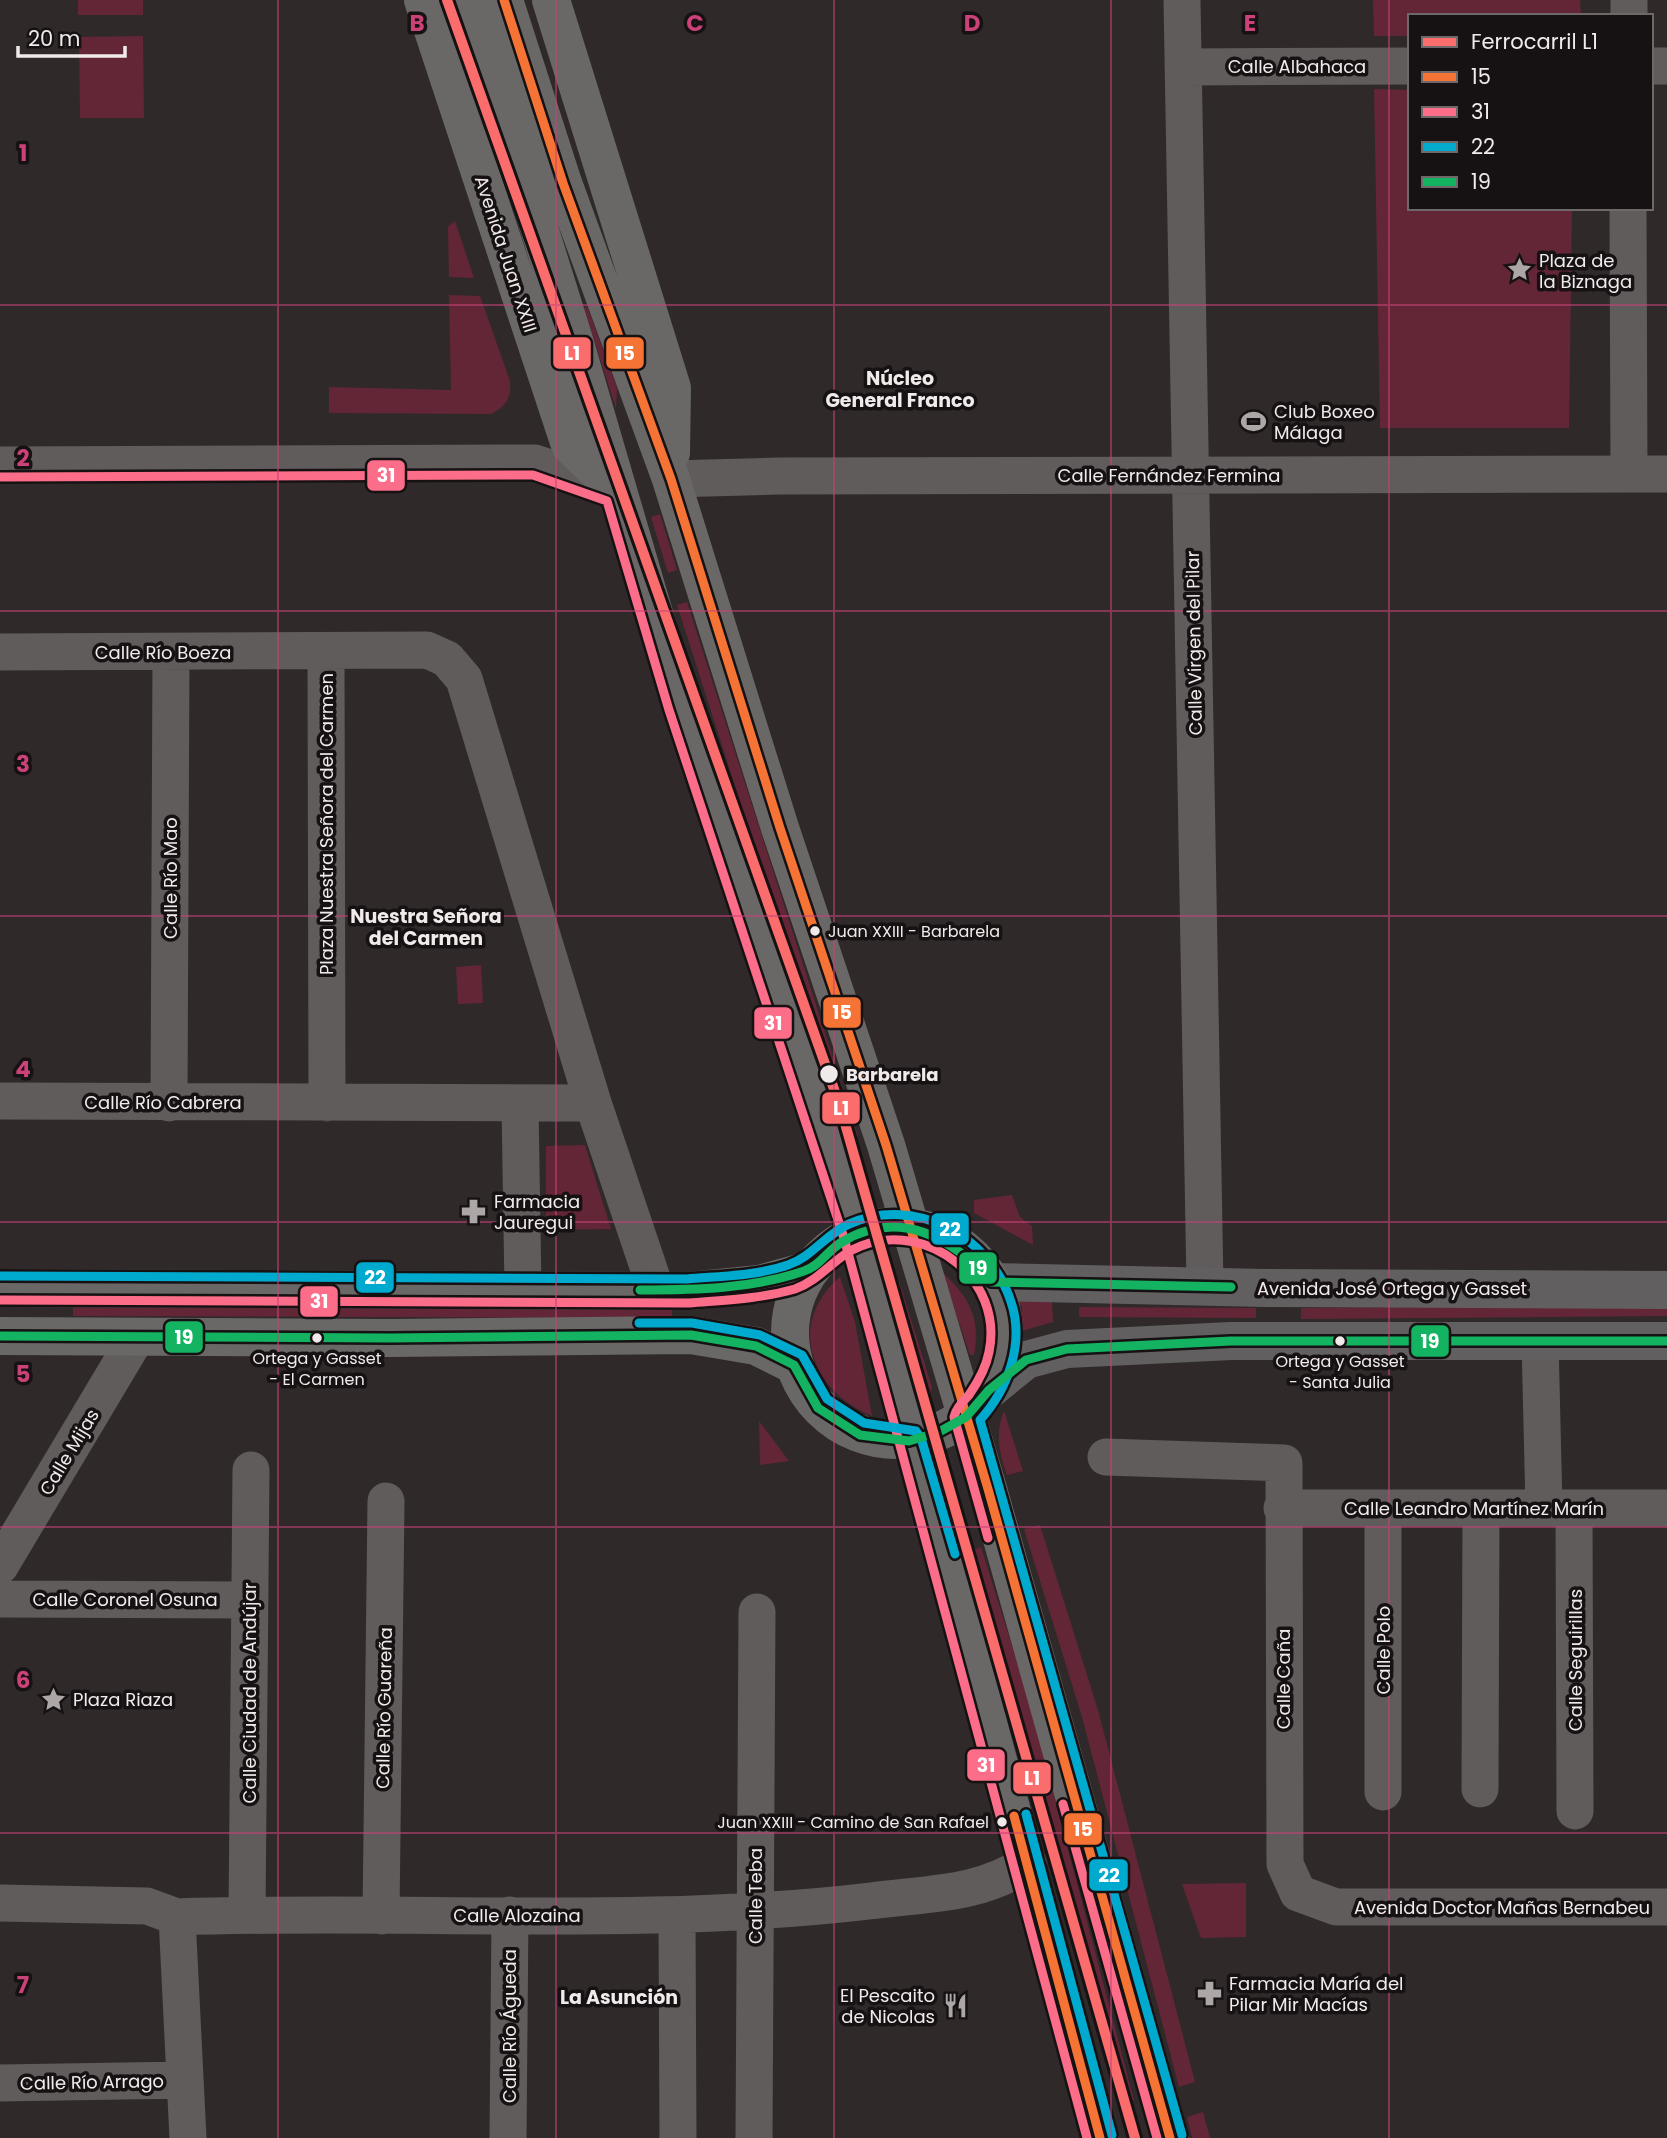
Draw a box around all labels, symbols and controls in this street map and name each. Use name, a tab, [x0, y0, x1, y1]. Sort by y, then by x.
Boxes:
text: B	[409, 7, 425, 39]
text: C	[686, 7, 704, 39]
text: D	[964, 7, 980, 39]
text: E	[1244, 7, 1256, 39]
scale bar	[18, 14, 124, 58]
legend	[1408, 14, 1653, 210]
text: 20 m	[28, 24, 81, 53]
text: Ferrocarril L1	[1471, 27, 1598, 56]
street label: Calle Albahaca	[1228, 54, 1366, 79]
text: 15	[1471, 62, 1491, 91]
text: 31	[1471, 97, 1490, 126]
text: 22	[1471, 132, 1495, 161]
text: 1	[19, 137, 27, 169]
text: 19	[1471, 167, 1491, 196]
street label: Avenida Juan XXIII	[469, 172, 543, 336]
place label: Plaza de la Biznaga	[1539, 248, 1632, 294]
place icon: Plaza de la Biznaga	[1505, 256, 1533, 284]
line badge: L1	[552, 336, 592, 370]
line badge: 15	[605, 336, 645, 370]
text: L1	[564, 340, 580, 367]
text: 15	[615, 340, 635, 367]
district label: Núcleo General Franco	[825, 365, 975, 414]
place label: Club Boxeo Málaga	[1274, 399, 1375, 445]
sports icon: Club Boxeo Málaga	[1240, 407, 1268, 435]
text: 2	[16, 442, 30, 474]
line badge: 31	[366, 459, 406, 492]
text: 31	[377, 462, 395, 489]
street label: Calle Fernández Fermina	[1058, 463, 1280, 488]
street label: Calle Virgen del Pilar	[1180, 550, 1208, 735]
street label: Calle Río Boeza	[95, 640, 231, 665]
street label: Plaza Nuestra Señora del Carmen	[314, 673, 339, 975]
text: 3	[16, 748, 30, 780]
street label: Calle Río Mao	[158, 817, 183, 939]
district label: Nuestra Señora del Carmen	[350, 903, 502, 952]
place label: Juan XXIII - Barbarela	[828, 920, 1000, 943]
marker: Juan XXIII - Barbarela	[808, 924, 822, 938]
line badge: 15	[822, 996, 862, 1029]
text: 15	[832, 999, 852, 1026]
line badge: 31	[753, 1006, 793, 1040]
text: 31	[764, 1010, 782, 1037]
text: 4	[15, 1053, 31, 1085]
place label: Barbarela	[846, 1062, 939, 1087]
marker: Barbarela	[818, 1063, 840, 1085]
street label: Calle Río Cabrera	[84, 1090, 242, 1115]
line badge: L1	[821, 1091, 861, 1125]
text: L1	[833, 1095, 849, 1122]
place label: Farmacia Jauregui	[494, 1189, 580, 1235]
pharmacy icon: Farmacia Jauregui	[460, 1197, 488, 1225]
line badge: 22	[930, 1212, 970, 1246]
text: 22	[939, 1216, 961, 1243]
line badge: 19	[958, 1251, 998, 1285]
text: 19	[969, 1255, 987, 1282]
line badge: 22	[355, 1261, 395, 1294]
text: 22	[364, 1264, 386, 1291]
street label: Avenida José Ortega y Gasset	[1257, 1276, 1527, 1301]
line badge: 31	[299, 1285, 339, 1318]
text: 31	[310, 1288, 328, 1315]
line badge: 19	[164, 1320, 204, 1354]
text: 19	[175, 1324, 193, 1351]
line badge: 19	[1410, 1324, 1450, 1358]
text: 19	[1421, 1328, 1439, 1355]
marker: Ortega y Gasset - El Carmen	[310, 1331, 324, 1345]
marker: Ortega y Gasset - Santa Julia	[1333, 1334, 1347, 1348]
place label: Ortega y Gasset - El Carmen	[252, 1347, 382, 1391]
place label: Ortega y Gasset - Santa Julia	[1275, 1350, 1405, 1394]
text: 5	[16, 1358, 30, 1390]
street label: Calle Mijas	[33, 1404, 105, 1500]
street label: Calle Leandro Martínez Marín	[1344, 1496, 1604, 1521]
street label: Calle Ciudad de Andújar	[237, 1582, 262, 1803]
street label: Calle Coronel Osuna	[32, 1587, 218, 1612]
street label: Calle Seguirillas	[1563, 1589, 1588, 1731]
street label: Calle Polo	[1371, 1606, 1396, 1694]
street label: Calle Río Guareña	[370, 1627, 398, 1789]
street label: Calle Caña	[1271, 1629, 1296, 1729]
text: 6	[16, 1664, 30, 1696]
place icon: Plaza Riaza	[39, 1685, 67, 1713]
place label: Plaza Riaza	[73, 1687, 173, 1712]
line badge: 31	[966, 1748, 1006, 1782]
text: 31	[977, 1752, 995, 1779]
line badge: L1	[1012, 1761, 1052, 1795]
text: L1	[1024, 1765, 1040, 1792]
place label: Juan XXIII - Camino de San Rafael	[717, 1811, 989, 1834]
line badge: 15	[1063, 1812, 1103, 1846]
marker: Juan XXIII - Camino de San Rafael	[995, 1815, 1009, 1829]
text: 15	[1073, 1816, 1093, 1843]
street label: Calle Teba	[743, 1848, 768, 1944]
line badge: 22	[1088, 1858, 1129, 1892]
text: 22	[1098, 1862, 1120, 1889]
street label: Avenida Doctor Mañas Bernabeu	[1354, 1895, 1650, 1920]
street label: Calle Alozaina	[453, 1903, 581, 1928]
street label: Calle Río Águeda	[497, 1949, 522, 2103]
text: 7	[17, 1969, 29, 2001]
place label: Farmacia María del Pilar Mir Macías	[1229, 1971, 1404, 2017]
pharmacy icon: Farmacia María del Pilar Mir Macías	[1195, 1979, 1223, 2007]
place label: El Pescaito de Nicolas	[840, 1983, 935, 2029]
district label: La Asunción	[560, 1984, 678, 2011]
restaurant icon: El Pescaito de Nicolas	[941, 1991, 969, 2019]
street label: Calle Río Arrago	[20, 2068, 164, 2096]

